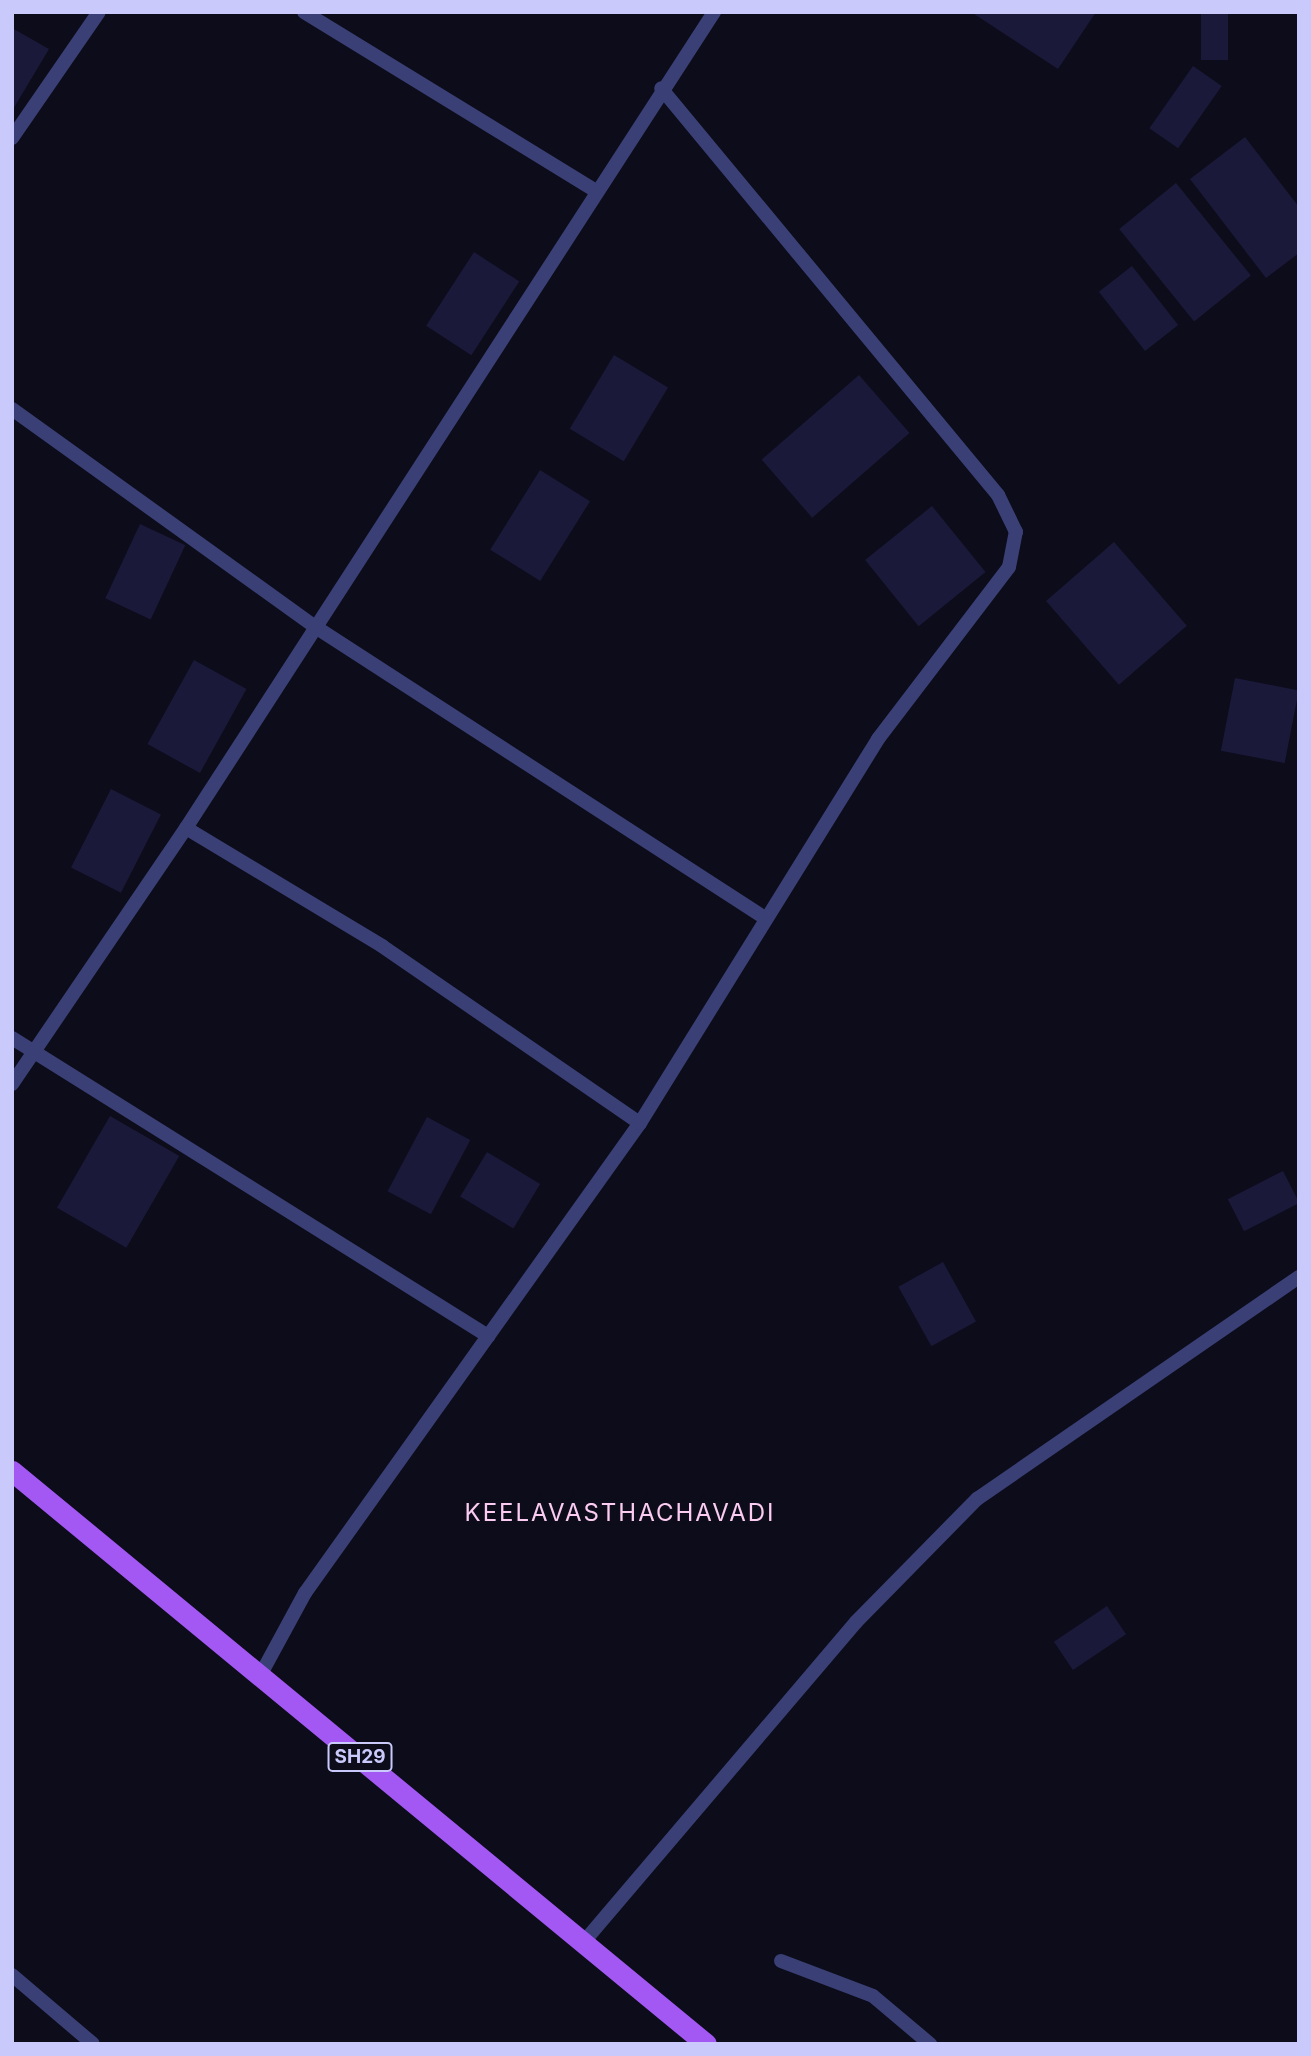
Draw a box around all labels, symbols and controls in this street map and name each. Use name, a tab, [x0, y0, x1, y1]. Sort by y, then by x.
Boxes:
district label: KEELAVASTHACHAVADI	[467, 1499, 773, 1527]
road number: SH29	[327, 1742, 393, 1772]

